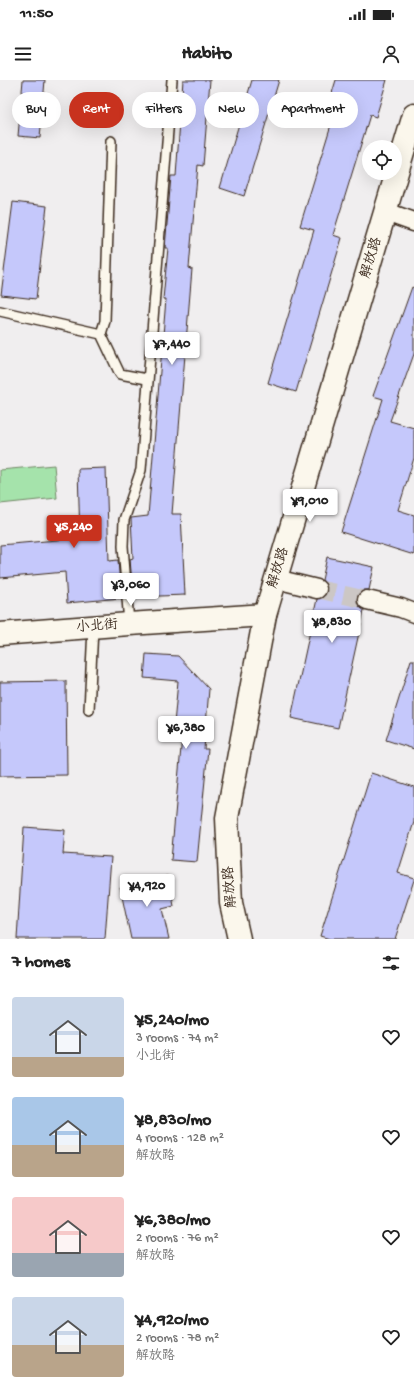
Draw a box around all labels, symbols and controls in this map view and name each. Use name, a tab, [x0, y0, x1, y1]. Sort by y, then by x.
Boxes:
text: 11:50	[20, 5, 53, 23]
icon: menu	[12, 43, 34, 65]
icon: person	[380, 43, 402, 65]
text: Habito	[182, 44, 232, 65]
chip: Buy	[12, 92, 61, 128]
chip: Rent	[69, 92, 124, 128]
chip: Filters	[132, 92, 196, 128]
chip: New	[204, 92, 259, 128]
chip: Apartment	[267, 92, 358, 128]
map controls	[362, 140, 402, 180]
button: locate	[362, 140, 402, 180]
street label: 解放路	[357, 235, 386, 281]
pin: ¥7,440	[139, 332, 205, 366]
text: ¥7,440	[154, 337, 190, 352]
pin: ¥9,010	[277, 489, 343, 523]
text: ¥9,010	[292, 494, 328, 509]
pin: ¥5,240	[41, 515, 107, 549]
text: ¥5,240	[56, 520, 92, 535]
street label: 解放路	[264, 545, 293, 591]
pin: ¥3,060	[98, 573, 164, 607]
text: ¥3,060	[112, 578, 150, 593]
pin: ¥8,830	[299, 610, 365, 644]
text: ¥8,830	[313, 615, 351, 630]
street label: 小北街	[75, 616, 119, 637]
pin: ¥6,380	[153, 716, 219, 750]
text: ¥6,380	[167, 721, 205, 736]
street label: 解放路	[220, 865, 241, 909]
pin: ¥4,920	[114, 874, 180, 908]
text: ¥4,920	[129, 879, 165, 894]
icon: filters	[380, 952, 402, 974]
text: 7 homes	[12, 953, 70, 973]
text: ¥5,240/mo	[136, 1011, 209, 1031]
icon: home	[44, 1013, 92, 1061]
icon: heart	[380, 1026, 402, 1048]
text: 3 rooms · 74 m²	[136, 1031, 219, 1046]
text: 小北街	[136, 1049, 175, 1064]
text: ¥8,830/mo	[136, 1111, 211, 1131]
icon: home	[44, 1113, 92, 1161]
icon: heart	[380, 1126, 402, 1148]
text: 4 rooms · 128 m²	[136, 1131, 224, 1146]
text: 解放路	[136, 1149, 175, 1164]
text: ¥6,380/mo	[136, 1211, 211, 1231]
icon: home	[44, 1213, 92, 1261]
icon: heart	[380, 1226, 402, 1248]
text: 2 rooms · 76 m²	[136, 1231, 219, 1246]
text: 解放路	[136, 1249, 175, 1264]
text: ¥4,920/mo	[136, 1311, 209, 1331]
icon: home	[44, 1313, 92, 1361]
icon: heart	[380, 1326, 402, 1348]
text: 2 rooms · 78 m²	[136, 1331, 219, 1346]
text: 解放路	[136, 1349, 175, 1364]

